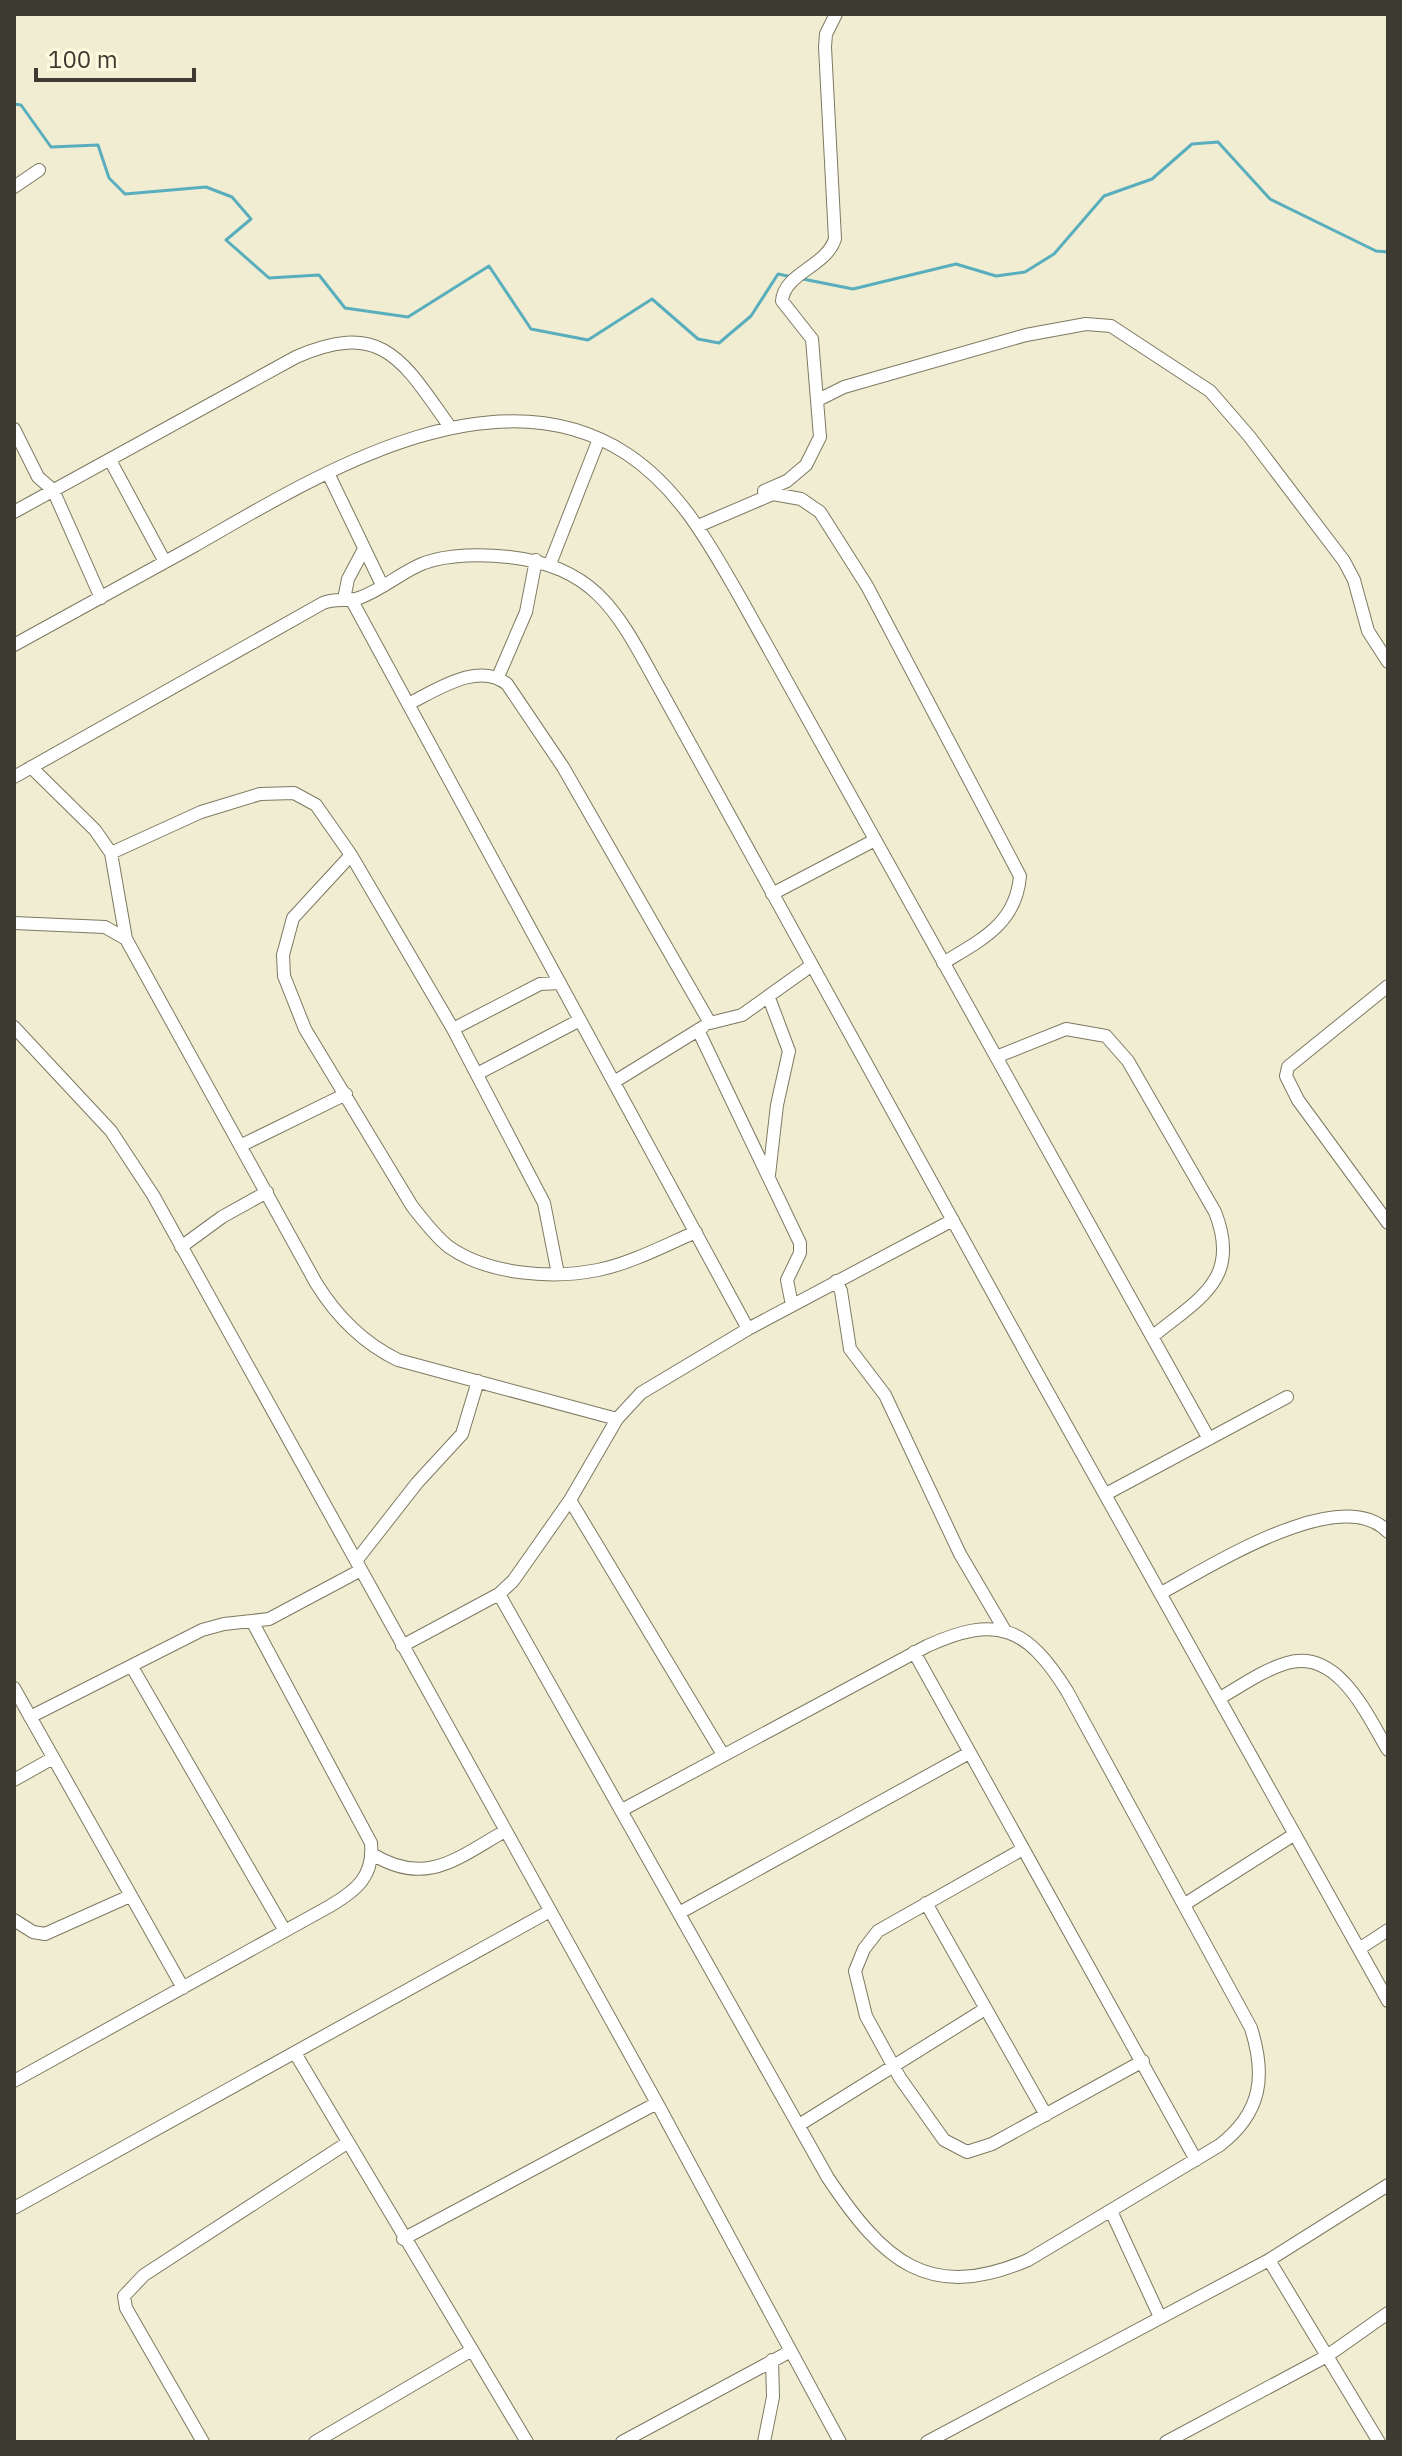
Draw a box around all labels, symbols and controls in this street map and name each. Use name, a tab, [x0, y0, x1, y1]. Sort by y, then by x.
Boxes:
scale bar	[36, 32, 194, 82]
text: 100 m	[48, 43, 118, 75]

